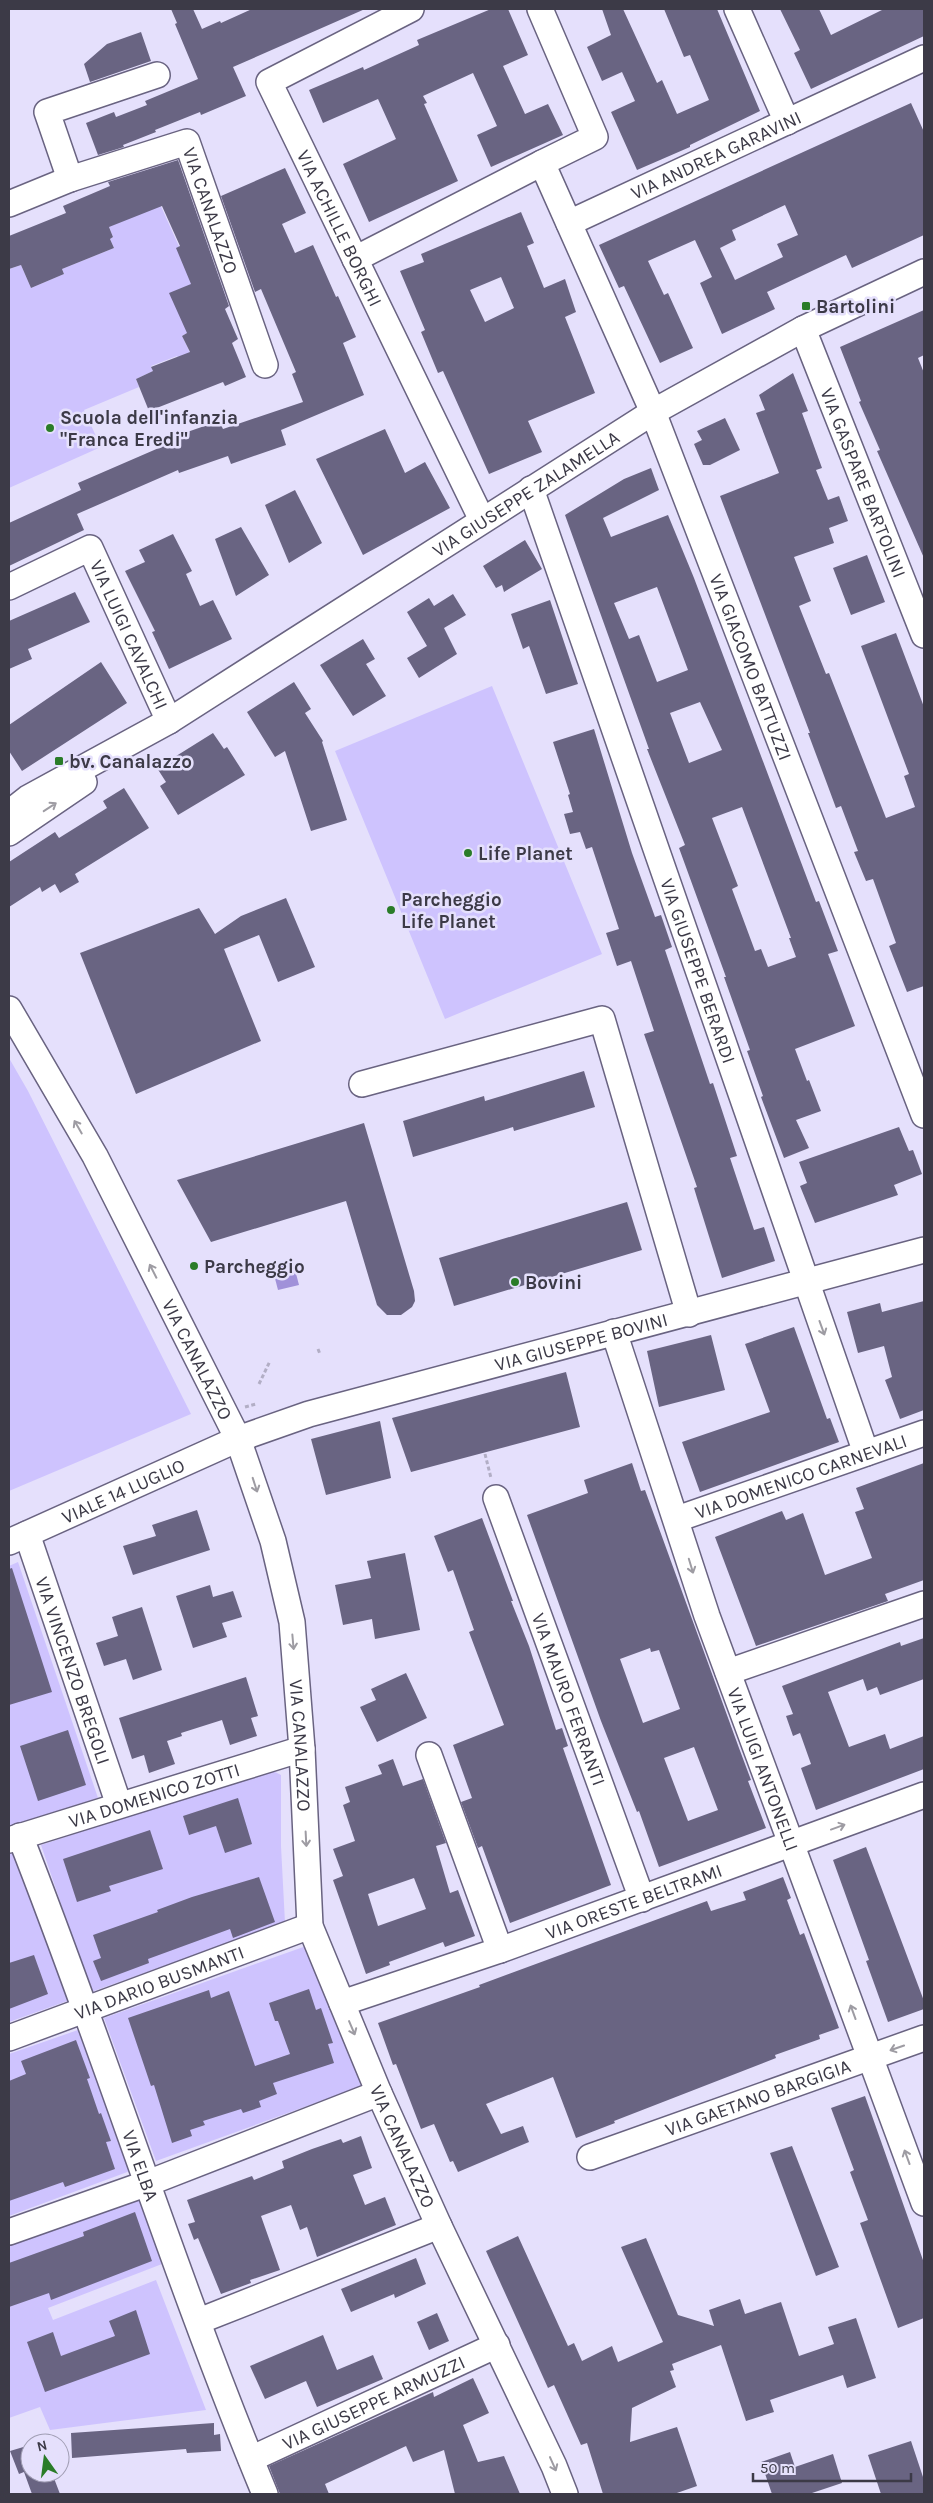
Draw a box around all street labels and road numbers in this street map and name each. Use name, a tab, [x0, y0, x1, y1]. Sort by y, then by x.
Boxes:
street label: VIA ANDREA GARAVINI	[628, 107, 805, 205]
street label: VIA CANALAZZO	[178, 144, 242, 277]
street label: VIA ACHILLE BORGHI	[292, 147, 386, 310]
street label: VIA GASPARE BARTOLINI	[815, 385, 910, 581]
street label: VIA GIUSEPPE ZALAMELLA	[429, 426, 624, 562]
street label: VIA LUIGI CAVALCHI	[85, 557, 172, 713]
street label: VIA GIACOMO BATTUZZI	[704, 571, 796, 763]
street label: VIA GIUSEPPE BERARDI	[655, 876, 740, 1067]
street label: VIA CANALAZZO	[157, 1296, 237, 1424]
street label: VIA GIUSEPPE BOVINI	[492, 1309, 670, 1376]
street label: VIA DOMENICO CARNEVALI	[692, 1430, 910, 1524]
street label: VIALE 14 LUGLIO	[58, 1454, 188, 1529]
street label: VIA VINCENZO BREGOLI	[30, 1574, 114, 1767]
street label: VIA MAURO FERRANTI	[527, 1610, 610, 1789]
street label: VIA CANALAZZO	[285, 1678, 315, 1812]
street label: VIA LUIGI ANTONELLI	[722, 1685, 803, 1854]
street label: VIA DOMENICO ZOTTI	[66, 1759, 243, 1833]
street label: VIA ORESTE BELTRAMI	[543, 1860, 725, 1944]
street label: VIA DARIO BUSMANTI	[71, 1942, 247, 2025]
street label: VIA GAETANO BARGIGIA	[662, 2055, 854, 2141]
street label: VIA CANALAZZO	[365, 2082, 439, 2211]
street label: VIA ELBA	[117, 2127, 163, 2204]
street label: VIA GIUSEPPE ARMUZZI	[279, 2351, 469, 2455]

